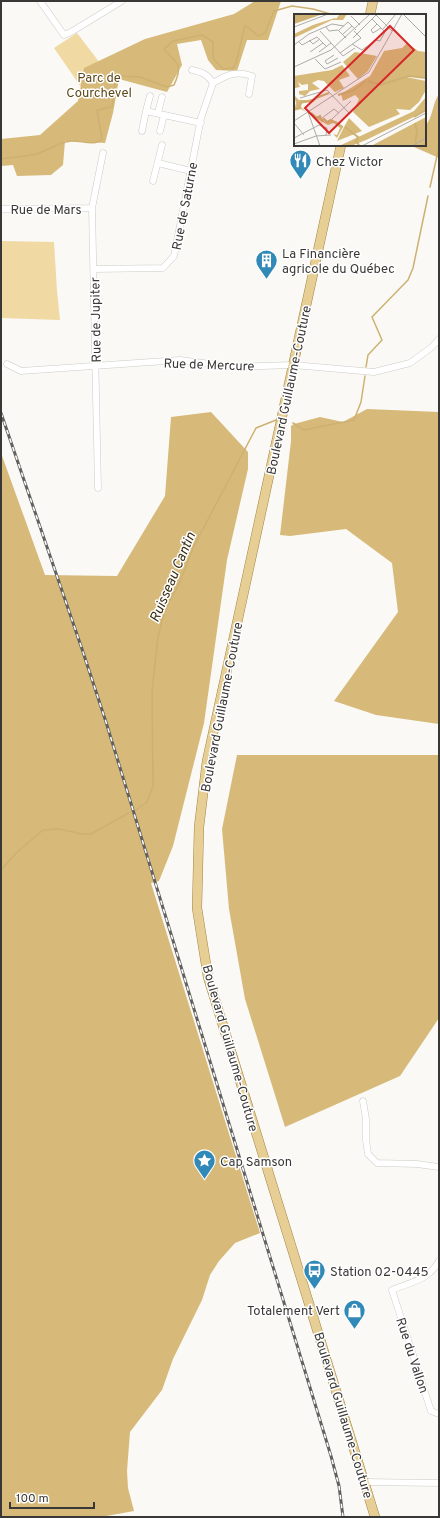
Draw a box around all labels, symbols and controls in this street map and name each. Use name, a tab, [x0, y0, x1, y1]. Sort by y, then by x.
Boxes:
inset map	[294, 14, 426, 146]
park label: Parc de Courchevel	[66, 71, 132, 102]
restaurant icon: Chez Victor	[288, 148, 314, 181]
place label: Chez Victor	[316, 155, 383, 171]
street label: Rue de Saturne	[170, 161, 202, 252]
street label: Rue de Mars	[10, 203, 82, 219]
building icon: La Financière agricole du Québec	[253, 247, 279, 280]
place label: La Financière agricole du Québec	[282, 247, 395, 278]
street label: Rue de Jupiter	[88, 277, 106, 363]
street label: Boulevard Guillaume-Couture	[264, 304, 316, 477]
street label: Rue de Mercure	[163, 356, 255, 376]
water label: Ruisseau Cantin	[147, 530, 200, 625]
street label: Boulevard Guillaume-Couture	[199, 621, 247, 794]
street label: Boulevard Guillaume-Couture	[198, 963, 261, 1134]
place icon: Cap Samson	[191, 1148, 217, 1181]
place label: Cap Samson	[220, 1155, 292, 1171]
bus stop icon: Station 02-0445	[302, 1258, 328, 1291]
place label: Station 02-0445	[330, 1265, 429, 1281]
shop icon: Totalement Vert	[342, 1297, 368, 1330]
place label: Totalement Vert	[247, 1304, 340, 1320]
street label: Rue du Vallon	[391, 1316, 431, 1395]
street label: Boulevard Guillaume-Couture	[309, 1331, 375, 1501]
scale bar	[10, 1484, 94, 1510]
text: 100 m	[16, 1491, 49, 1507]

